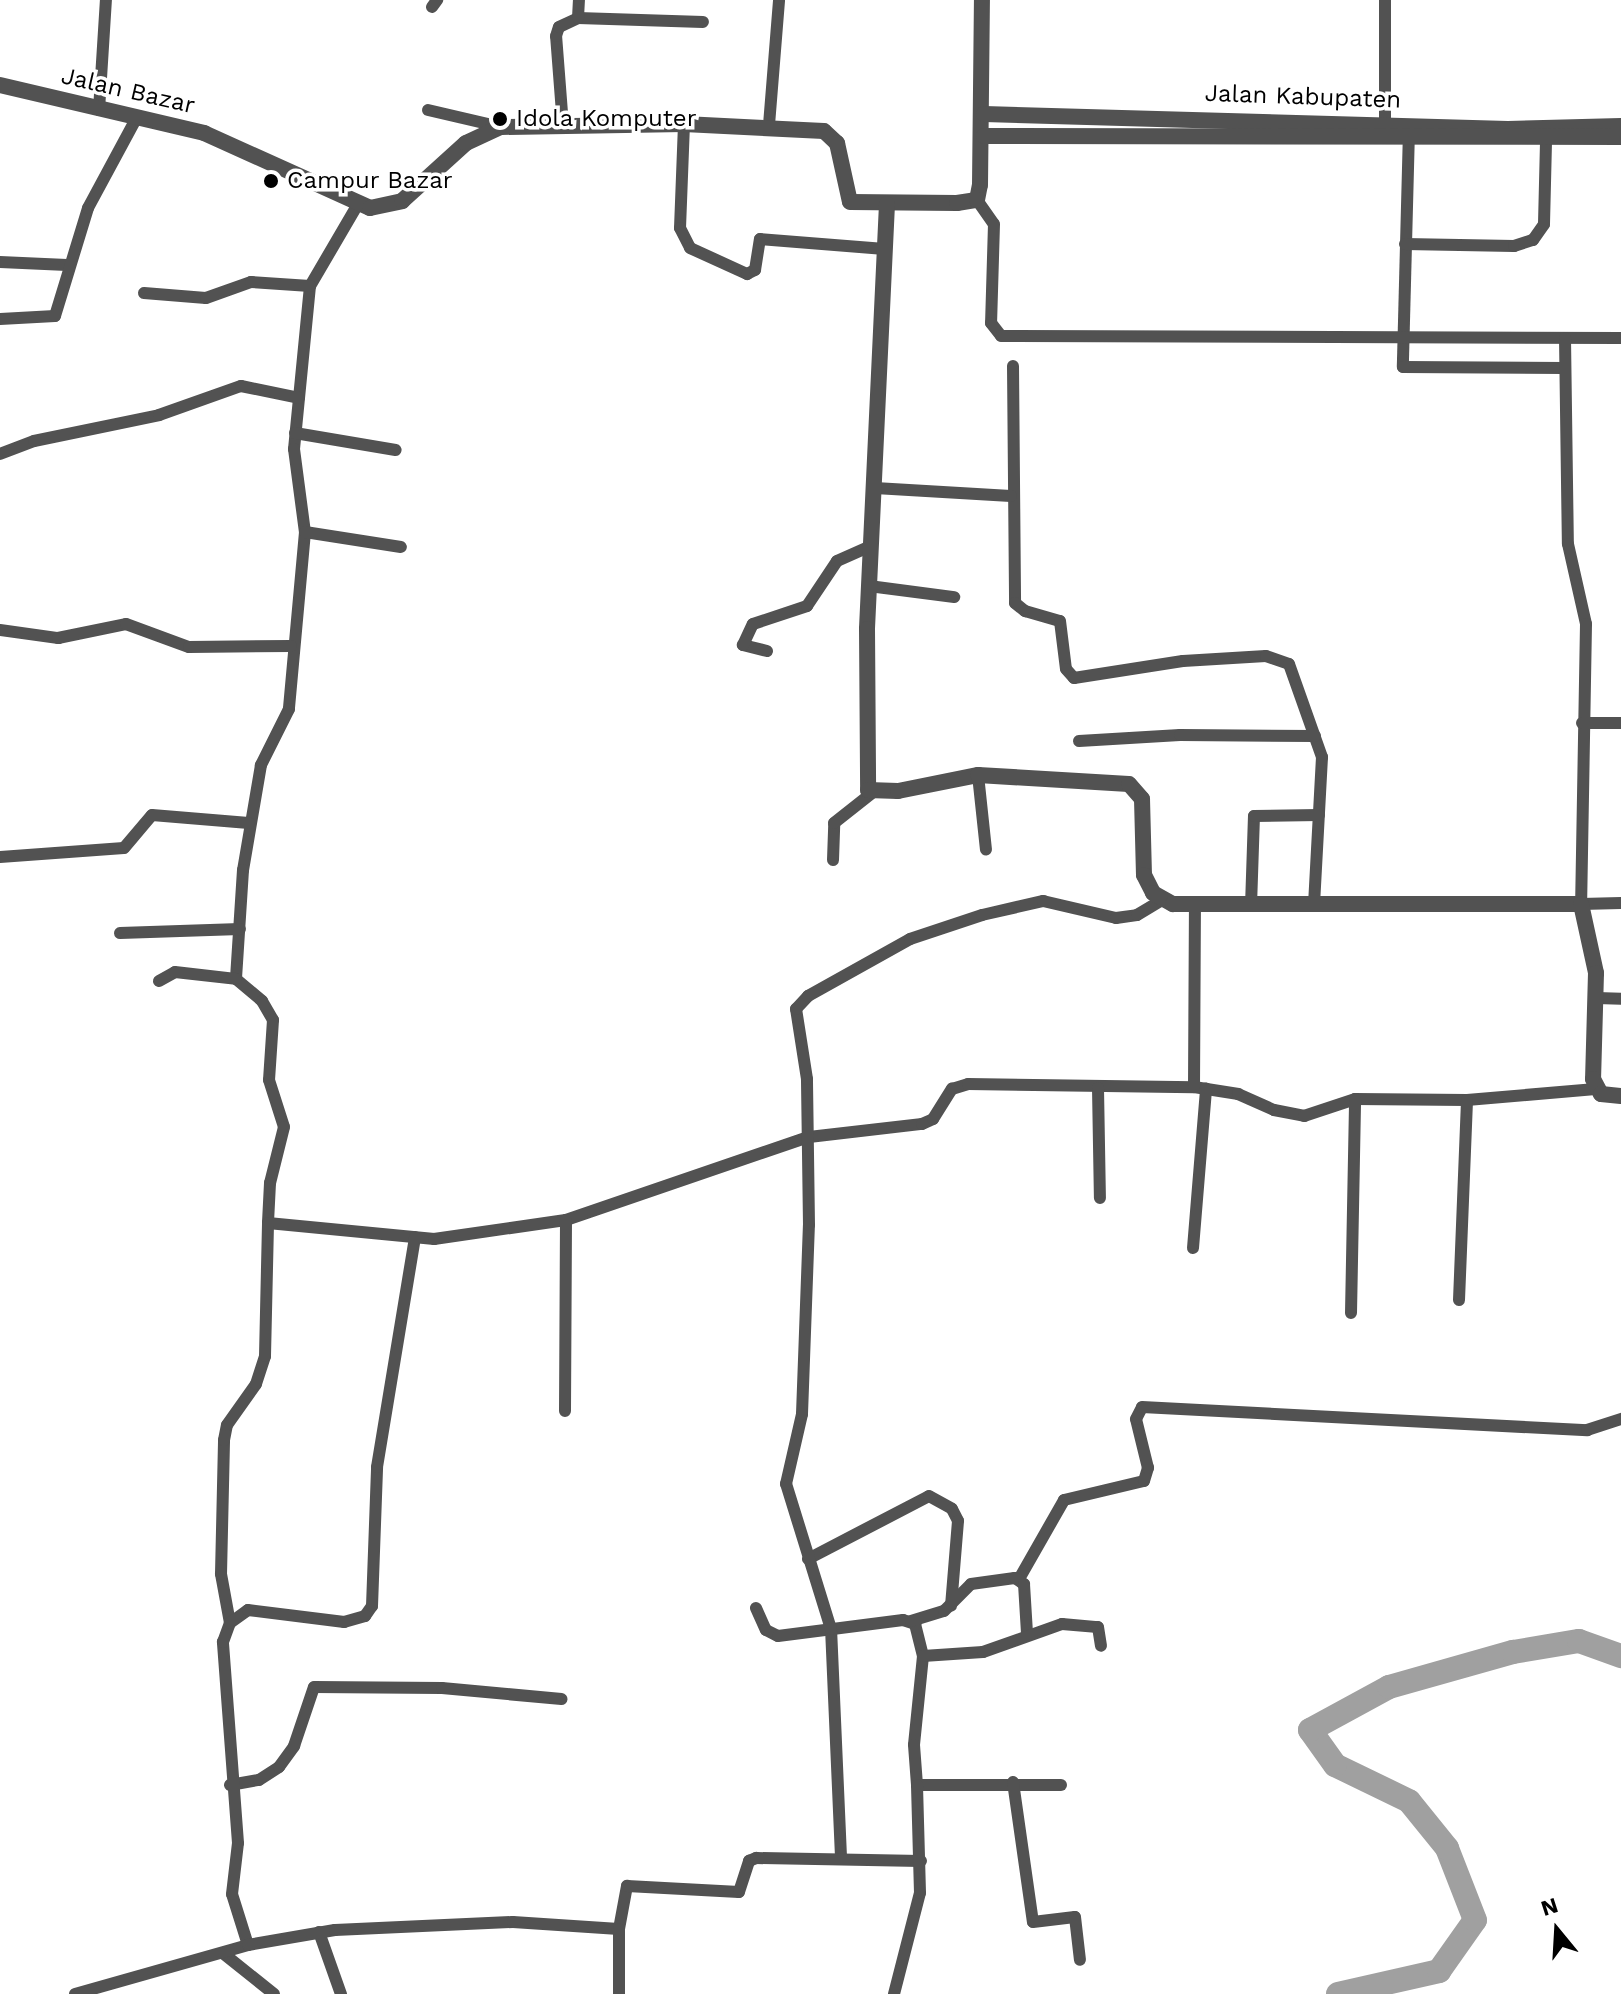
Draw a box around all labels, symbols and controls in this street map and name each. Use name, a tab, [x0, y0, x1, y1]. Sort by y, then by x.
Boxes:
street label: Jalan Bazar	[58, 62, 198, 120]
street label: Jalan Kabupaten	[1204, 79, 1402, 115]
place label: Idola Komputer	[516, 105, 697, 133]
marker: Idola Komputer	[491, 110, 509, 128]
place label: Campur Bazar	[287, 167, 453, 195]
marker: Campur Bazar	[262, 172, 280, 190]
north arrow	[1517, 1890, 1597, 1970]
text: N	[1538, 1892, 1561, 1921]

